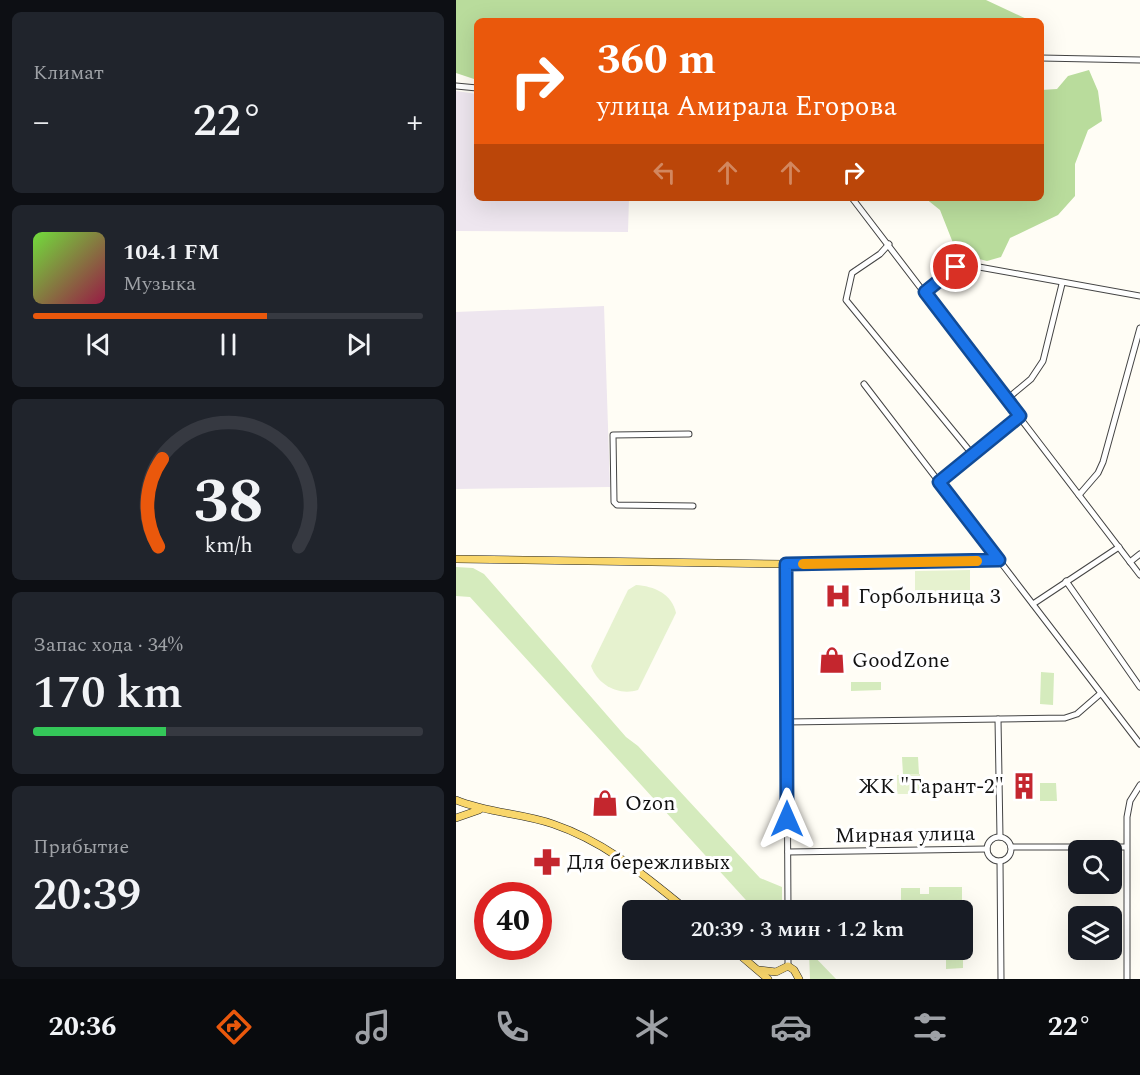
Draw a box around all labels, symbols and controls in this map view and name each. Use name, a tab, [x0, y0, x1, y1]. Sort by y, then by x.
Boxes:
text: 360 m	[597, 29, 716, 92]
icon: right	[498, 42, 576, 120]
text: Климат	[33, 58, 104, 88]
text: улица Амирала Егорова	[597, 86, 897, 128]
text: 22°	[193, 87, 263, 156]
text: −	[33, 97, 50, 147]
text: +	[407, 97, 423, 147]
icon: left	[648, 156, 681, 189]
icon: ahead	[711, 156, 744, 189]
icon: ahead	[774, 156, 807, 189]
icon: right	[837, 156, 870, 189]
text: 104.1 FM	[123, 236, 220, 269]
pin	[930, 241, 981, 292]
icon: arrive	[939, 250, 972, 283]
text: Музыка	[123, 269, 196, 299]
icon: previous	[82, 328, 115, 361]
icon: pause	[212, 328, 245, 361]
icon: next	[342, 328, 375, 361]
text: 38	[193, 455, 263, 550]
text: km/h	[204, 529, 252, 562]
hospital icon: Горбольница 3	[823, 581, 853, 611]
place label: Горбольница 3	[858, 581, 1001, 613]
text: Запас хода · 34%	[33, 630, 183, 660]
shop icon: GoodZone	[817, 645, 847, 675]
place label: GoodZone	[852, 645, 950, 677]
text: 170 km	[33, 659, 183, 728]
place label: ЖК "Гарант-2"	[858, 771, 1004, 803]
building icon: ЖК "Гарант-2"	[1009, 771, 1039, 801]
position arrow	[755, 787, 819, 851]
shop icon: Ozon	[590, 788, 620, 818]
place label: Ozon	[625, 788, 675, 820]
street label: Мирная улица	[835, 818, 976, 852]
text: Прибытие	[33, 832, 129, 862]
map controls	[1068, 840, 1122, 960]
button: search	[1068, 840, 1122, 894]
pharmacy icon: Для бережливых	[532, 847, 562, 877]
place label: Для бережливых	[567, 847, 730, 879]
text: 20:39	[33, 861, 141, 930]
speed limit sign: 40	[474, 882, 552, 960]
button: layers	[1068, 906, 1122, 960]
text: 20:39 · 3 мин · 1.2 km	[691, 913, 904, 946]
text: 20:36	[49, 1006, 116, 1048]
icon: directions	[213, 1006, 255, 1048]
icon: music	[352, 1006, 394, 1048]
icon: phone	[491, 1006, 533, 1048]
icon: climate	[631, 1006, 673, 1048]
icon: car	[770, 1006, 812, 1048]
icon: filters	[909, 1006, 951, 1048]
text: 22°	[1048, 1006, 1091, 1048]

